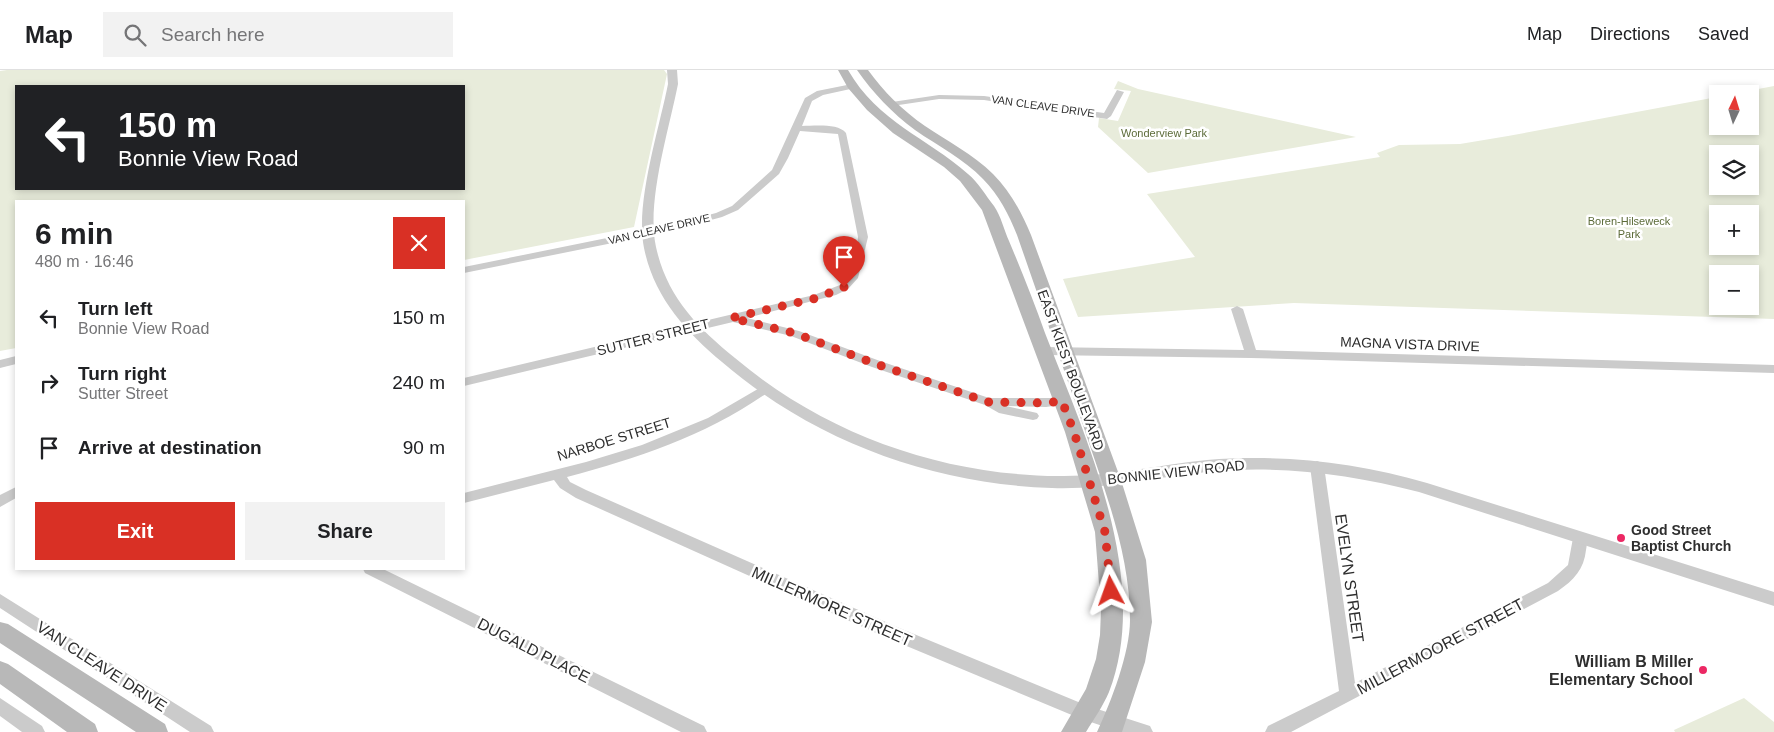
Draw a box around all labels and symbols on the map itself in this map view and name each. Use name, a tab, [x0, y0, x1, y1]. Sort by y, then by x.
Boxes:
north arrow	[1709, 85, 1759, 135]
street label: VAN CLEAVE DRIVE	[991, 93, 1095, 119]
park label: Wonderview Park	[1121, 127, 1207, 139]
street label: VAN CLEAVE DRIVE	[607, 211, 711, 247]
park label: Boren-Hilseweck Park	[1588, 215, 1671, 240]
pin	[823, 236, 865, 287]
street label: EAST KIEST BOULEVARD	[1034, 288, 1108, 452]
street label: SUTTER STREET	[595, 315, 711, 359]
street label: MAGNA VISTA DRIVE	[1340, 334, 1480, 354]
street label: NARBOE STREET	[555, 414, 673, 464]
street label: BONNIE VIEW ROAD	[1107, 457, 1245, 487]
street label: EVELYN STREET	[1332, 513, 1367, 644]
place label: Good Street Baptist Church	[1631, 522, 1731, 554]
marker: Good Street Baptist Church	[1615, 532, 1627, 544]
street label: MILLERMORE STREET	[749, 563, 915, 650]
position arrow	[1084, 564, 1136, 616]
street label: MILLERMOORE STREET	[1354, 595, 1526, 698]
street label: DUGALD PLACE	[475, 615, 593, 686]
street label: VAN CLEAVE DRIVE	[34, 618, 170, 715]
place label: William B Miller Elementary School	[1549, 653, 1693, 688]
marker: William B Miller Elementary School	[1697, 664, 1709, 676]

